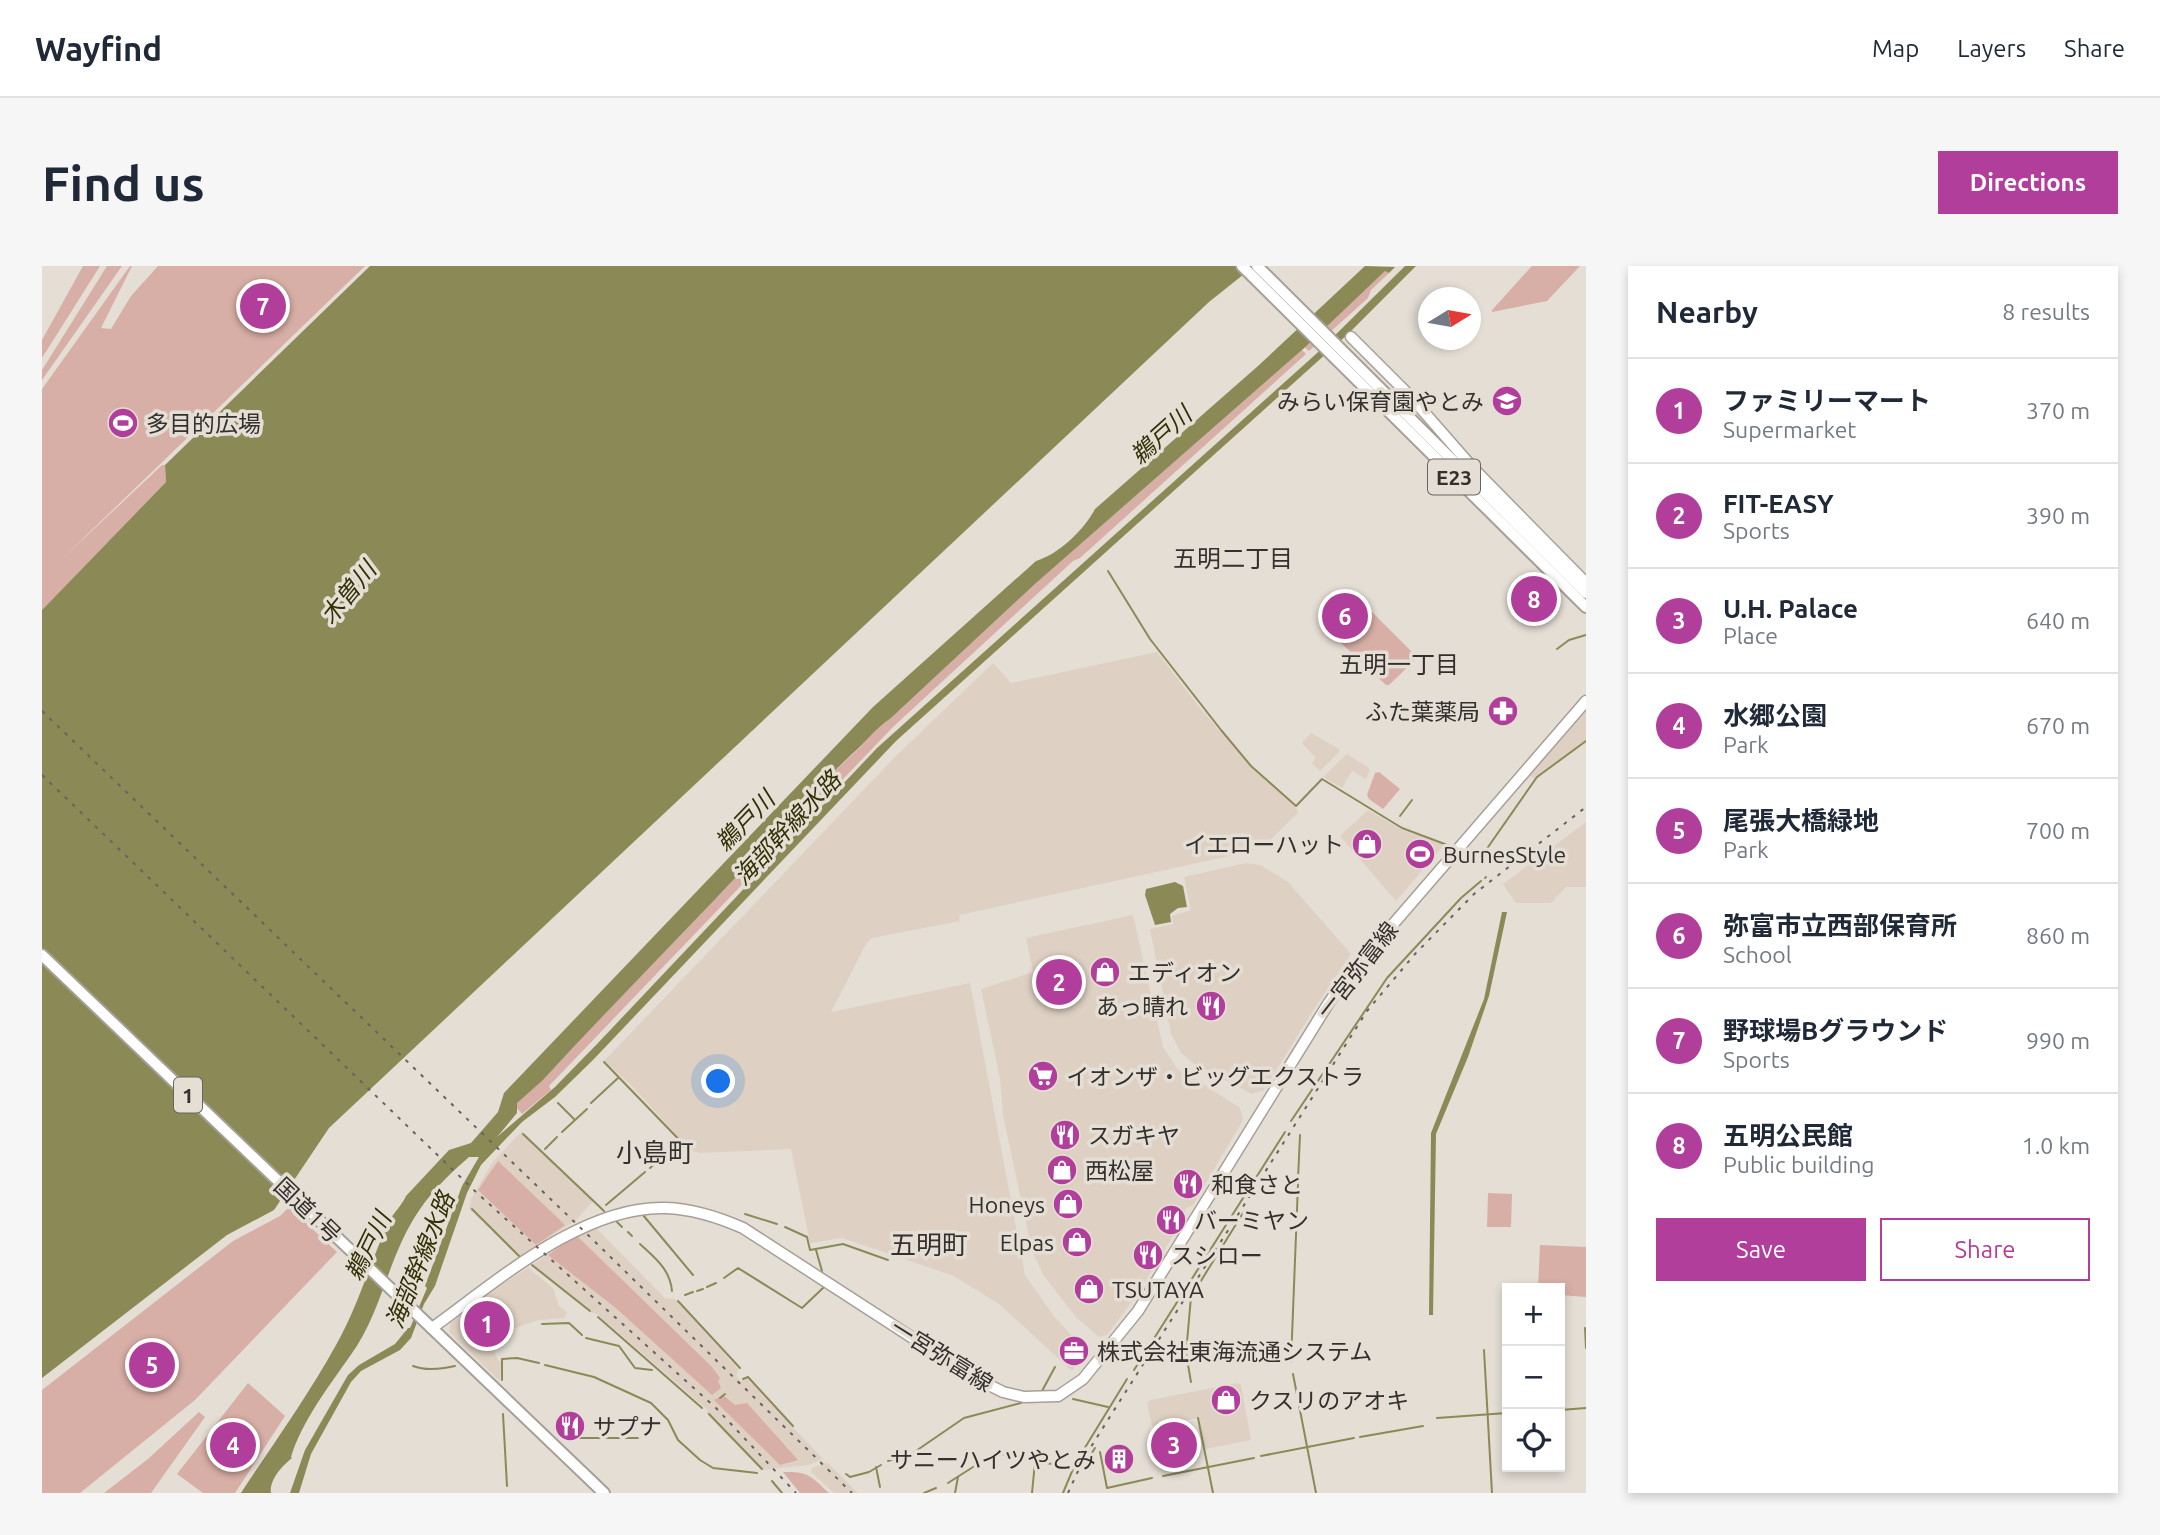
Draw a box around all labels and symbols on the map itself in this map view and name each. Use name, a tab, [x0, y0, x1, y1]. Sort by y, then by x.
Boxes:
pin: 7	[240, 280, 286, 332]
north arrow	[1418, 287, 1481, 350]
school or university icon: みらい保育園やとみ	[1490, 384, 1524, 418]
place label: みらい保育園やとみ	[1277, 389, 1484, 414]
water label: 鵜戸川	[1125, 399, 1199, 469]
sports icon: 多目的広場	[106, 406, 140, 440]
place label: 多目的広場	[146, 411, 261, 436]
road number: E23	[1428, 460, 1480, 494]
district label: 五明二丁目	[1173, 545, 1293, 572]
water label: 木曽川	[315, 554, 383, 629]
pin: 8	[1511, 573, 1557, 625]
pin: 6	[1322, 590, 1368, 642]
district label: 五明一丁目	[1339, 651, 1459, 678]
pharmacy icon: ふた葉薬局	[1486, 694, 1520, 728]
place label: ふた葉薬局	[1365, 699, 1480, 724]
water label: 海部幹線水路	[728, 765, 847, 890]
water label: 鵜戸川	[710, 784, 782, 856]
shop icon: イエローハット	[1350, 827, 1384, 861]
place label: イエローハット	[1184, 832, 1344, 857]
sports icon: BurnesStyle	[1403, 837, 1437, 871]
place label: BurnesStyle	[1443, 842, 1566, 867]
street label: 一宮弥富線	[1312, 917, 1402, 1023]
shop icon: エディオン	[1088, 955, 1122, 989]
pin: 2	[1036, 956, 1082, 1008]
place label: エディオン	[1128, 960, 1241, 985]
restaurant icon: あっ晴れ	[1194, 989, 1228, 1023]
place label: あっ晴れ	[1096, 994, 1188, 1019]
supermarket icon: イオンザ・ビッグエクストラ	[1026, 1059, 1060, 1093]
your location	[701, 1064, 735, 1098]
place label: イオンザ・ビッグエクストラ	[1066, 1064, 1364, 1089]
road number: 1	[174, 1078, 202, 1112]
restaurant icon: スガキヤ	[1048, 1118, 1082, 1152]
place label: スガキヤ	[1088, 1123, 1180, 1148]
district label: 小島町	[616, 1138, 694, 1167]
shop icon: 西松屋	[1045, 1153, 1079, 1187]
place label: 西松屋	[1085, 1158, 1154, 1183]
restaurant icon: 和食さと	[1171, 1167, 1205, 1201]
place label: 和食さと	[1211, 1172, 1303, 1197]
street label: 国道1号	[270, 1173, 346, 1247]
water label: 海部幹線水路	[381, 1186, 460, 1332]
shop icon: Honeys	[1051, 1187, 1085, 1221]
place label: Honeys	[969, 1192, 1045, 1217]
restaurant icon: バーミヤン	[1154, 1203, 1188, 1237]
water label: 鵜戸川	[340, 1205, 397, 1284]
place label: バーミヤン	[1194, 1208, 1309, 1233]
shop icon: Elpas	[1060, 1225, 1094, 1259]
district label: 五明町	[890, 1230, 968, 1259]
place label: Elpas	[1000, 1230, 1054, 1255]
restaurant icon: スシロー	[1131, 1238, 1165, 1272]
place label: スシロー	[1171, 1243, 1263, 1268]
shop icon: TSUTAYA	[1072, 1272, 1106, 1306]
place label: TSUTAYA	[1112, 1277, 1204, 1302]
pin: 1	[464, 1298, 510, 1350]
street label: 一宮弥富線	[887, 1314, 997, 1396]
office icon: 株式会社東海流通システム	[1057, 1334, 1091, 1368]
pin: 5	[129, 1339, 175, 1391]
place label: 株式会社東海流通システム	[1097, 1339, 1372, 1364]
shop icon: クスリのアオキ	[1209, 1383, 1243, 1417]
place label: クスリのアオキ	[1249, 1388, 1409, 1413]
restaurant icon: サプナ	[553, 1409, 587, 1443]
place label: サプナ	[593, 1414, 662, 1439]
pin: 4	[210, 1419, 256, 1471]
pin: 3	[1151, 1419, 1197, 1471]
building icon: サニーハイツやとみ	[1102, 1442, 1136, 1476]
place label: サニーハイツやとみ	[890, 1447, 1096, 1472]

